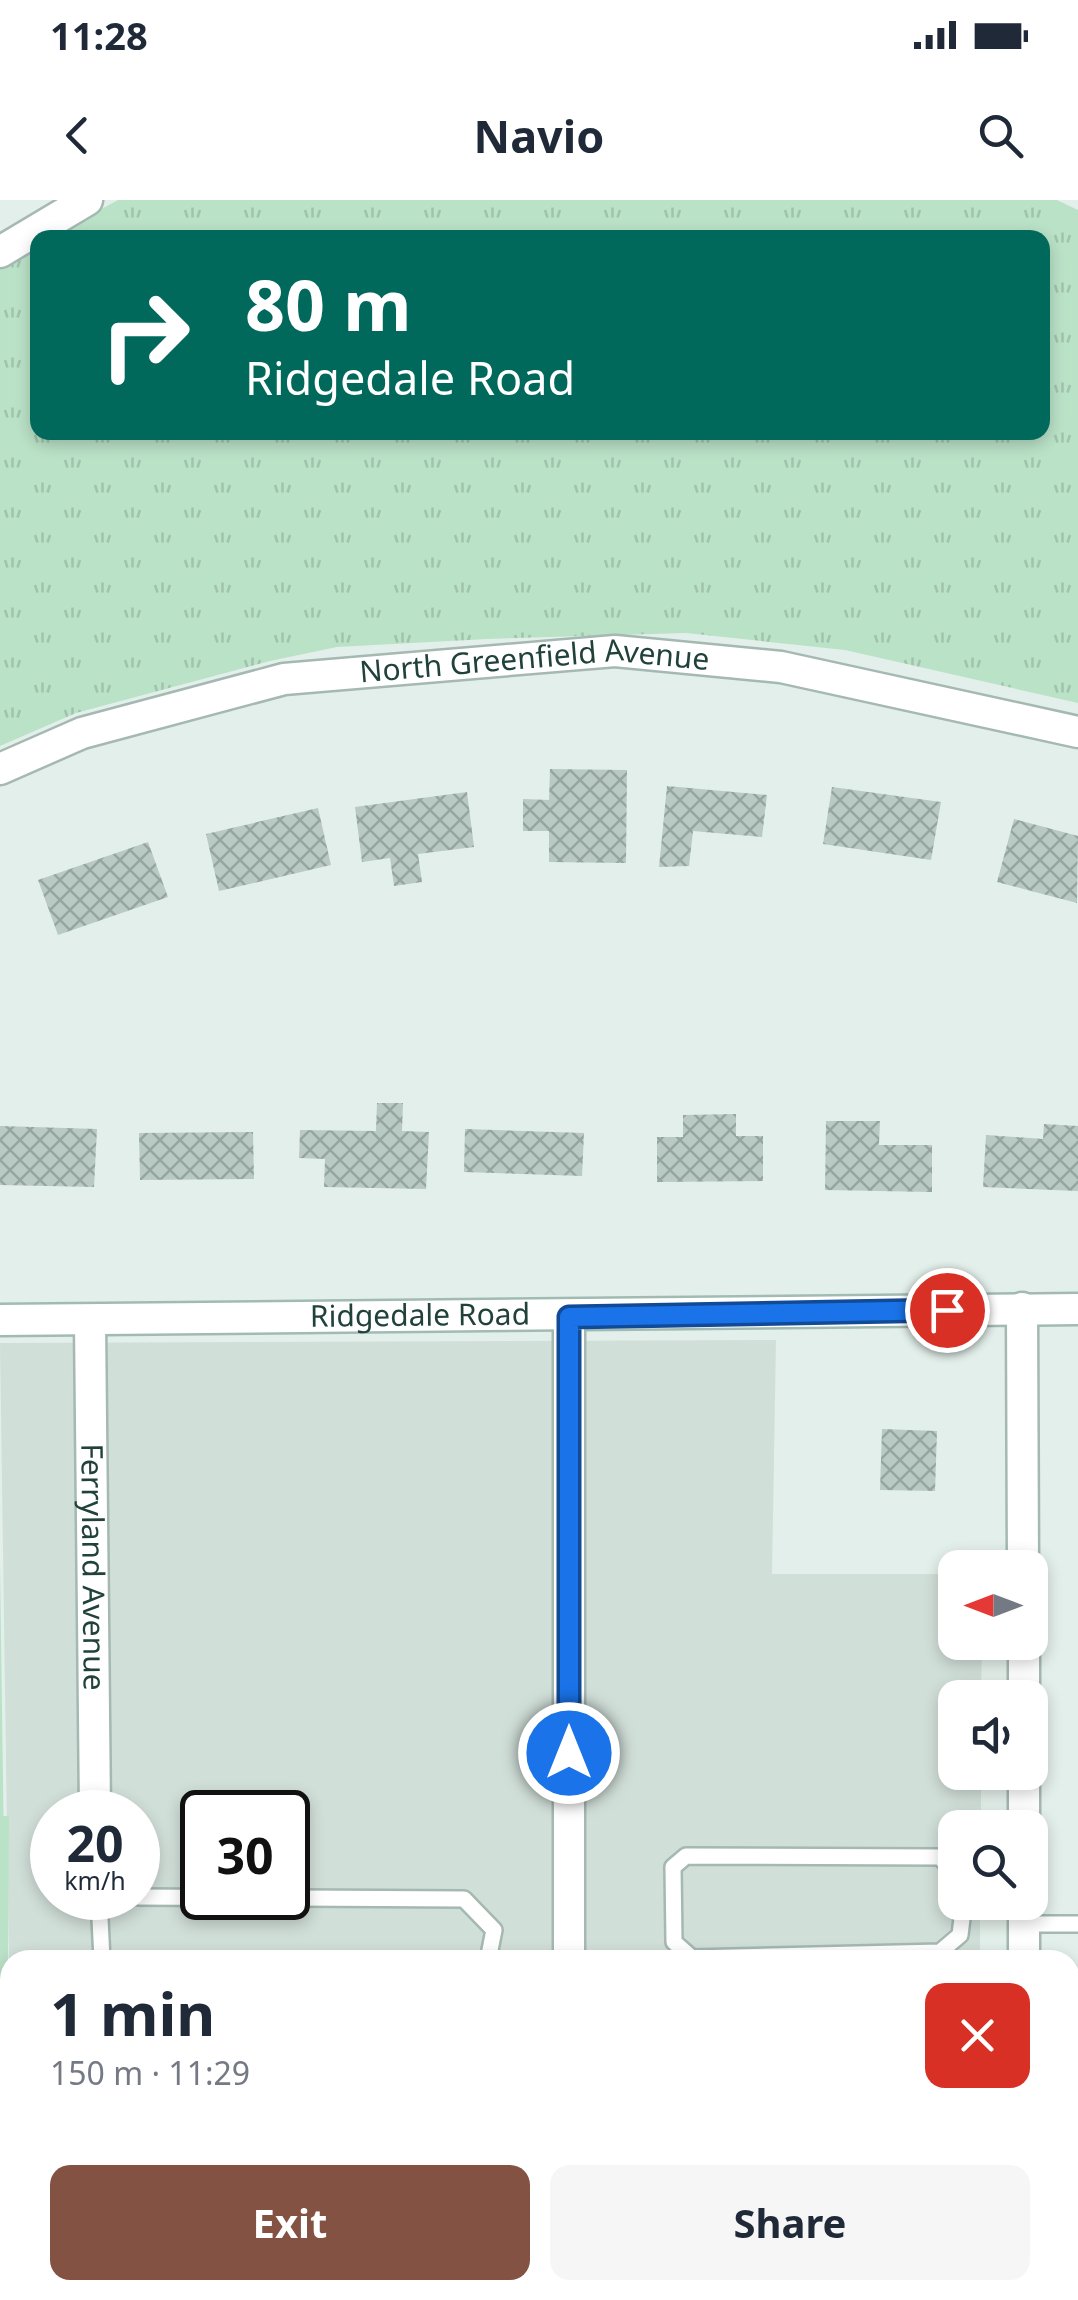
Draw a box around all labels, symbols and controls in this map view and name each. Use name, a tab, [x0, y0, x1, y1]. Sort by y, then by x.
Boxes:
text: 11:28	[50, 9, 148, 61]
text: Navio	[474, 105, 604, 166]
icon: back	[50, 108, 105, 163]
icon: search	[973, 108, 1028, 163]
text: 80 m	[245, 256, 412, 352]
icon: right	[80, 270, 210, 400]
text: Ridgedale Road	[245, 347, 575, 408]
street label: North Greenfield Avenue	[358, 628, 711, 692]
pin	[905, 1268, 990, 1353]
icon: arrive	[920, 1283, 975, 1338]
street label: Ridgedale Road	[310, 1293, 530, 1336]
street label: Ferryland Avenue	[72, 1443, 116, 1691]
north arrow	[938, 1550, 1048, 1660]
map controls	[938, 1550, 1048, 1920]
button: sound	[938, 1680, 1048, 1790]
position arrow	[517, 1701, 621, 1805]
speed limit sign: 30	[180, 1790, 310, 1920]
text: 20	[66, 1809, 124, 1877]
button: search	[938, 1810, 1048, 1920]
text: km/h	[64, 1863, 126, 1897]
text: 1 min	[50, 1972, 215, 2054]
button: close	[925, 1983, 1030, 2088]
text: 150 m · 11:29	[50, 2051, 250, 2094]
button: Exit	[50, 2165, 530, 2280]
button: Share	[550, 2165, 1030, 2280]

